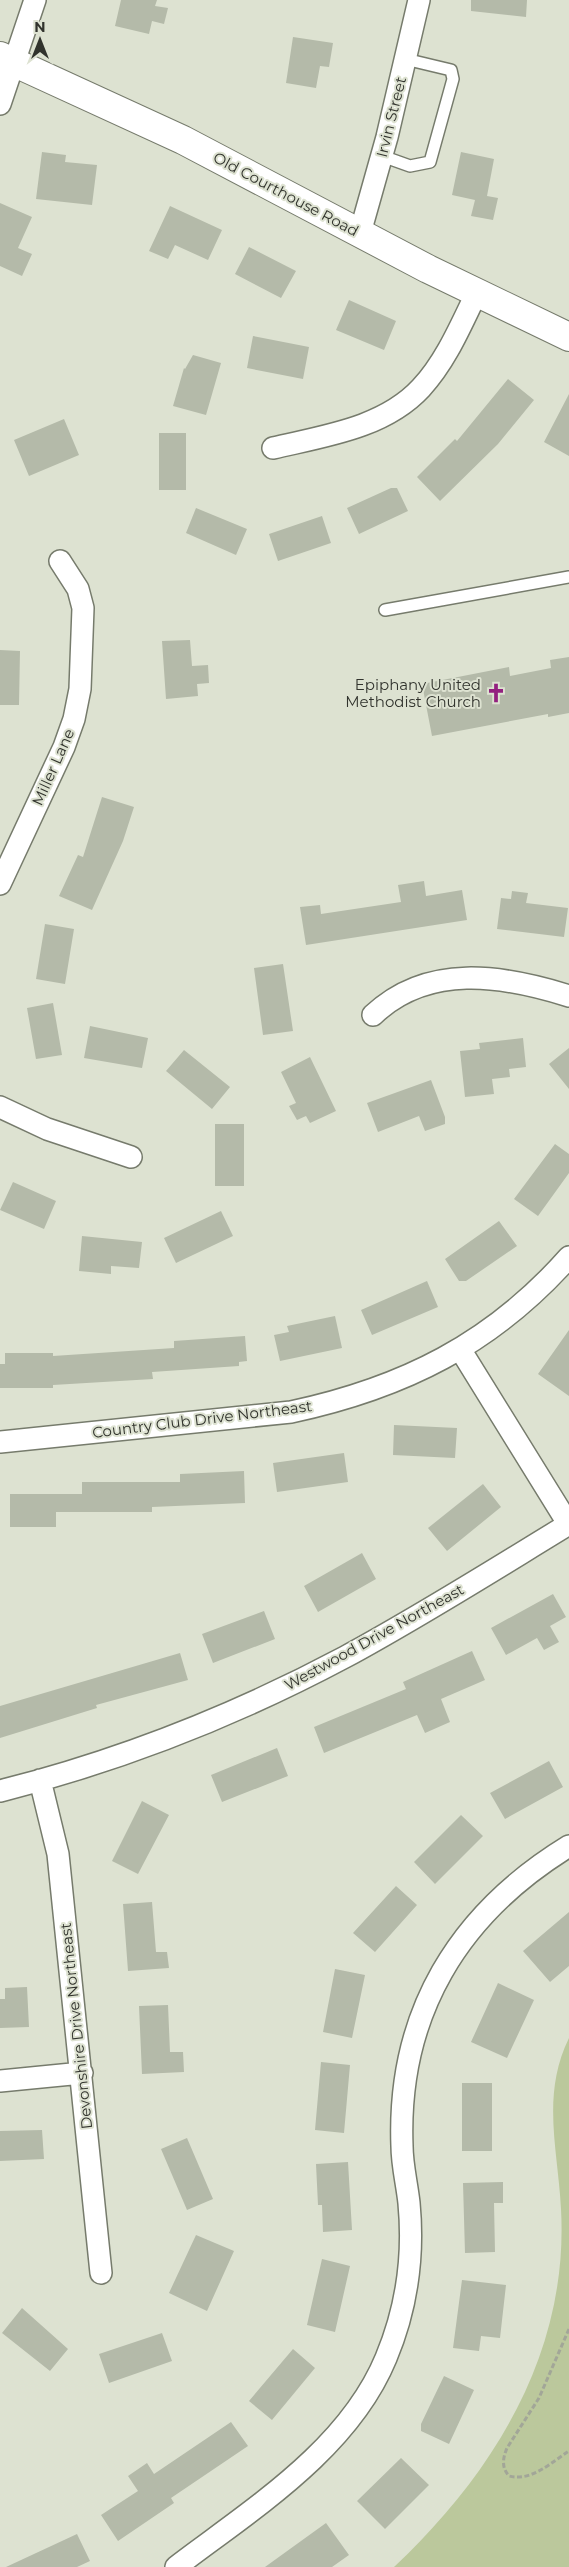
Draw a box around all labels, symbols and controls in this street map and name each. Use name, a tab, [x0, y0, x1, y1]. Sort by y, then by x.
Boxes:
north arrow	[15, 15, 65, 65]
text: N	[34, 18, 46, 36]
street label: Irvin Street	[372, 75, 410, 159]
street label: Old Courthouse Road	[210, 148, 362, 240]
place label: Epiphany United Methodist Church	[345, 675, 481, 711]
church icon: Epiphany United Methodist Church	[485, 682, 507, 704]
street label: Miller Lane	[28, 726, 78, 808]
street label: Country Club Drive Northeast	[91, 1396, 313, 1442]
street label: Westwood Drive Northeast	[281, 1580, 467, 1694]
street label: Devonshire Drive Northeast	[56, 1922, 96, 2130]

